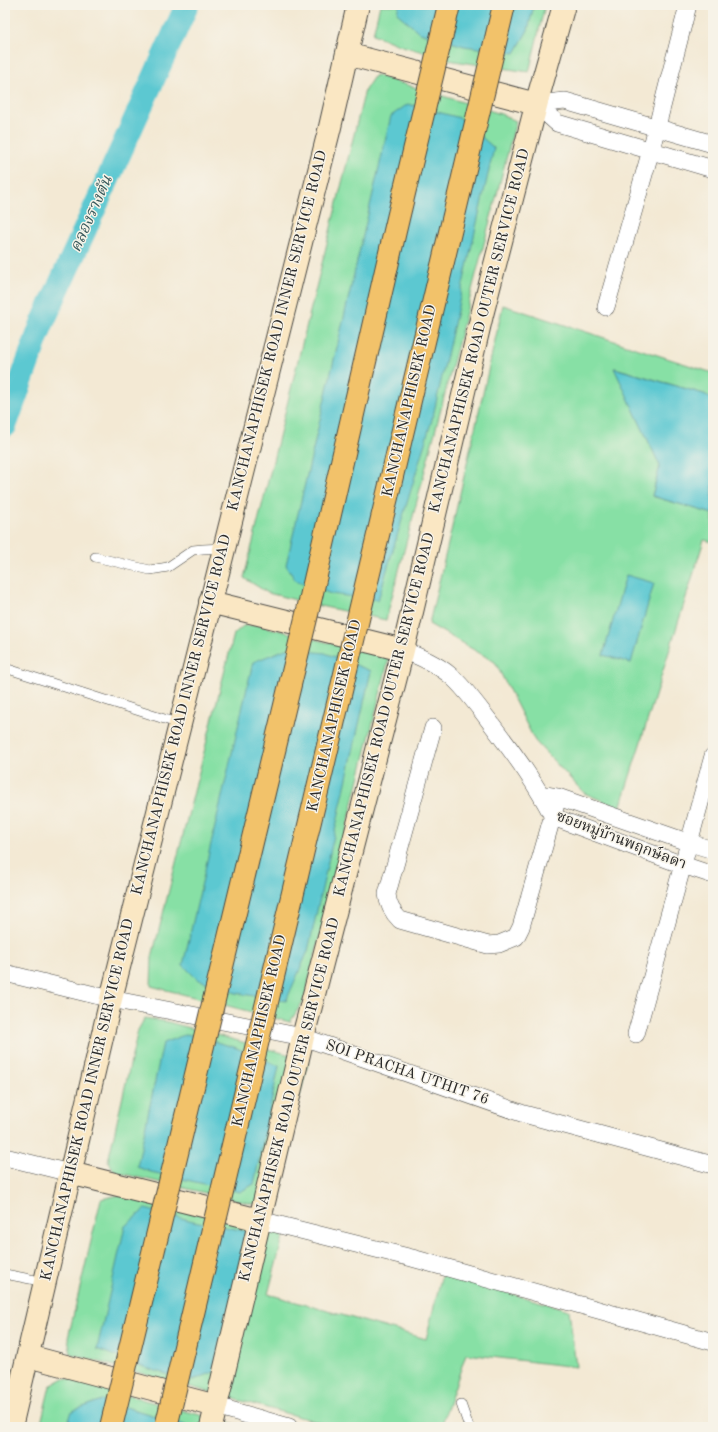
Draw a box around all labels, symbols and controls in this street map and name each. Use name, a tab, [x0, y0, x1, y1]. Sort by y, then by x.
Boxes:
street label: KANCHANAPHISEK ROAD OUTER SERVICE ROAD	[427, 147, 533, 515]
street label: KANCHANAPHISEK ROAD INNER SERVICE ROAD	[226, 149, 330, 513]
water label: คลองรางตัน	[67, 173, 116, 255]
street label: KANCHANAPHISEK ROAD	[381, 303, 439, 499]
street label: KANCHANAPHISEK ROAD OUTER SERVICE ROAD	[331, 531, 439, 899]
street label: KANCHANAPHISEK ROAD INNER SERVICE ROAD	[130, 533, 234, 897]
street label: KANCHANAPHISEK ROAD	[304, 618, 366, 814]
street label: ซอยหมู่บ้านพฤกษ์ลดา	[553, 806, 690, 874]
street label: KANCHANAPHISEK ROAD OUTER SERVICE ROAD	[237, 916, 343, 1284]
street label: KANCHANAPHISEK ROAD INNER SERVICE ROAD	[39, 917, 137, 1283]
street label: KANCHANAPHISEK ROAD	[231, 933, 289, 1129]
street label: SOI PRACHA UTHIT 76	[323, 1038, 491, 1108]

